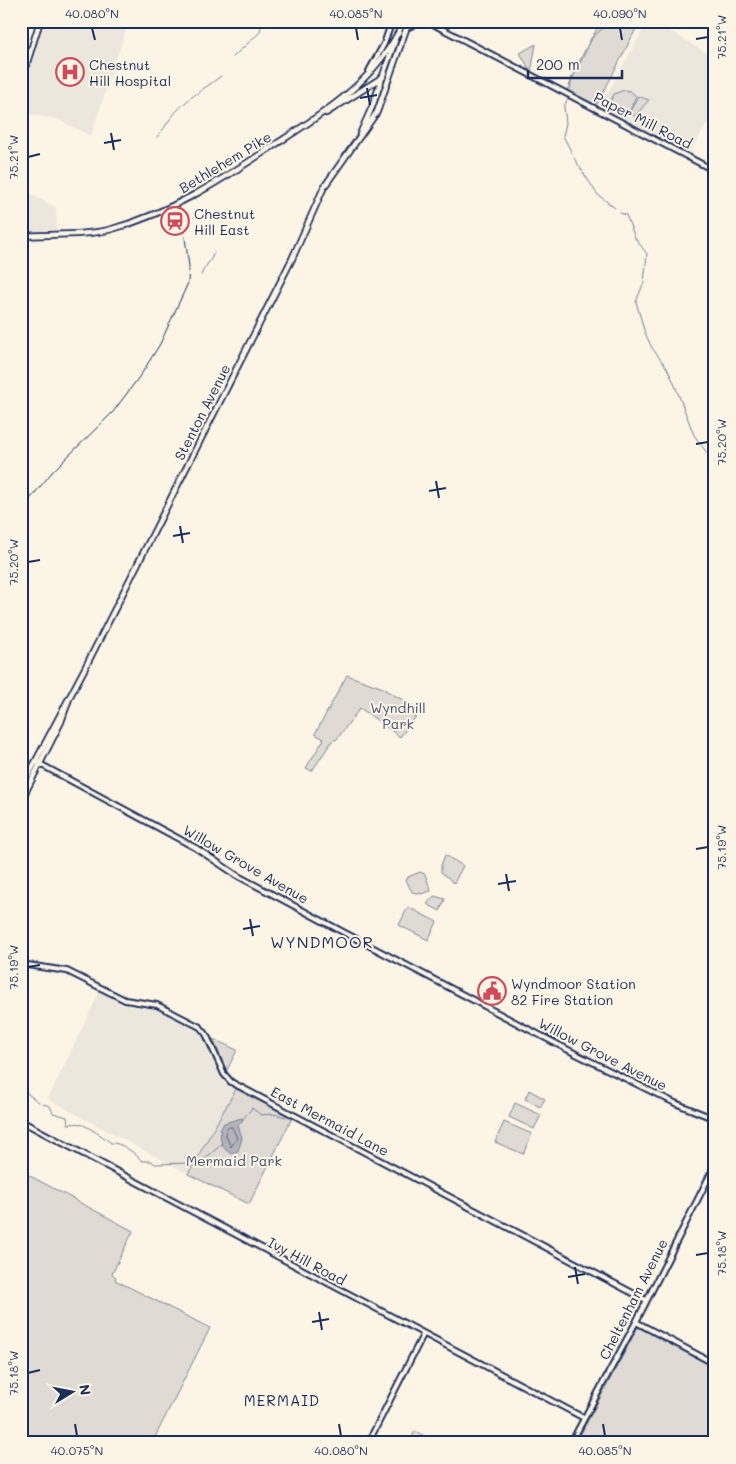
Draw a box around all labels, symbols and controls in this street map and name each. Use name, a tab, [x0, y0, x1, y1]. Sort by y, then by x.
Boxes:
text: 40.080°N	[65, 5, 119, 21]
text: 40.085°N	[329, 5, 383, 21]
text: 40.090°N	[593, 5, 647, 21]
text: 75.21°W	[713, 15, 729, 59]
scale bar	[528, 48, 622, 80]
text: 200 m	[536, 54, 580, 74]
place label: Chestnut Hill Hospital	[89, 55, 171, 90]
hospital icon: Chestnut Hill Hospital	[55, 57, 85, 87]
street label: Paper Mill Road	[591, 87, 695, 153]
street label: Bethlehem Pike	[175, 127, 275, 197]
text: 75.21°W	[5, 135, 21, 179]
place label: Chestnut Hill East	[194, 204, 255, 239]
station icon: Chestnut Hill East	[160, 206, 190, 236]
street label: Stenton Avenue	[170, 361, 234, 463]
text: 75.20°W	[713, 419, 729, 465]
text: 75.20°W	[5, 539, 21, 585]
park label: Wyndhill Park	[370, 698, 426, 733]
street label: Willow Grove Avenue	[180, 820, 312, 908]
text: 75.19°W	[713, 825, 729, 869]
district label: WYNDMOOR	[270, 931, 374, 952]
text: 75.19°W	[5, 945, 21, 989]
place label: Wyndmoor Station 82 Fire Station	[511, 974, 636, 1009]
public building icon: Wyndmoor Station 82 Fire Station	[477, 976, 507, 1006]
street label: Willow Grove Avenue	[535, 1013, 671, 1095]
street label: East Mermaid Lane	[268, 1082, 392, 1160]
park label: Mermaid Park	[186, 1151, 282, 1170]
text: 75.18°W	[713, 1230, 729, 1276]
street label: Ivy Hill Road	[265, 1232, 350, 1290]
street label: Cheltenham Avenue	[594, 1235, 672, 1363]
text: 75.18°W	[5, 1350, 21, 1396]
north arrow	[48, 1366, 98, 1416]
text: N	[75, 1383, 96, 1397]
district label: MERMAID	[244, 1390, 320, 1410]
text: 40.075°N	[51, 1442, 103, 1458]
text: 40.080°N	[314, 1442, 368, 1458]
text: 40.085°N	[578, 1442, 632, 1458]

